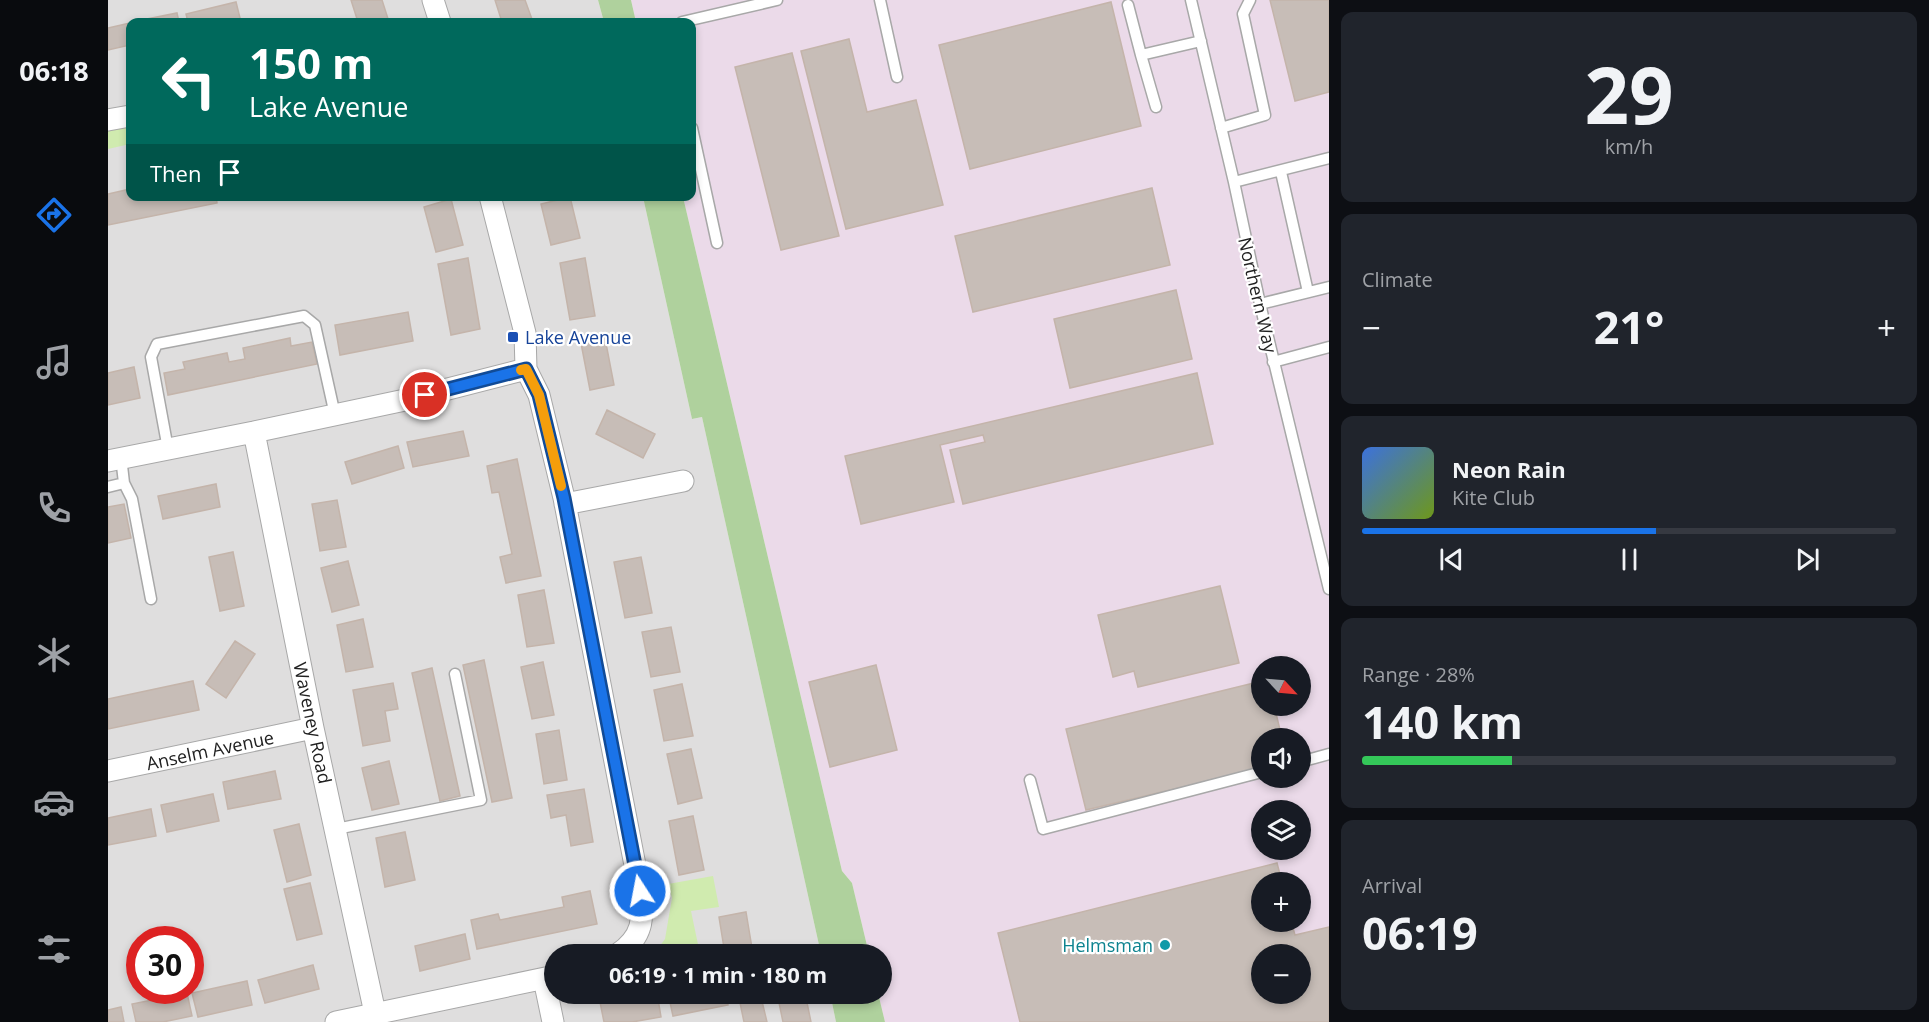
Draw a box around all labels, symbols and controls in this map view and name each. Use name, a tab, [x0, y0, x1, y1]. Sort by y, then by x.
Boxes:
text: 150 m	[249, 34, 373, 91]
text: 29	[1584, 41, 1674, 147]
icon: left	[150, 42, 228, 120]
text: 06:18	[19, 52, 89, 89]
text: Lake Avenue	[249, 88, 408, 125]
text: km/h	[1605, 133, 1653, 160]
icon: arrive	[213, 156, 246, 189]
text: Then	[150, 158, 201, 188]
icon: directions	[33, 194, 75, 236]
street label: Northern Way	[1233, 235, 1283, 356]
text: Climate	[1362, 266, 1433, 293]
text: 21°	[1594, 296, 1664, 357]
text: −	[1362, 305, 1381, 350]
text: +	[1877, 305, 1896, 350]
place label: Lake Avenue	[525, 325, 631, 349]
marker: Lake Avenue	[506, 330, 520, 344]
icon: music	[33, 341, 75, 383]
pin	[399, 369, 450, 420]
icon: arrive	[408, 378, 441, 411]
text: Neon Rain	[1452, 454, 1566, 484]
text: Kite Club	[1452, 484, 1535, 511]
icon: phone	[33, 487, 75, 529]
icon: previous	[1435, 543, 1468, 576]
icon: pause	[1613, 543, 1646, 576]
icon: next	[1791, 543, 1824, 576]
icon: climate	[33, 634, 75, 676]
north arrow	[1251, 656, 1311, 716]
map controls	[1251, 656, 1311, 1004]
street label: Waveney Road	[288, 660, 338, 786]
text: Range · 28%	[1362, 661, 1475, 688]
text: 140 km	[1362, 691, 1523, 752]
street label: Anselm Avenue	[144, 725, 276, 775]
button: sound	[1251, 728, 1311, 788]
icon: car	[33, 781, 75, 823]
button: layers	[1251, 800, 1311, 860]
position arrow	[608, 859, 672, 923]
button: +	[1251, 872, 1311, 932]
text: Arrival	[1362, 872, 1422, 899]
text: 06:19	[1362, 902, 1478, 963]
speed limit sign: 30	[126, 926, 204, 1004]
icon: filters	[33, 928, 75, 970]
place label: Helmsman	[1062, 933, 1153, 957]
marker: Helmsman	[1158, 938, 1172, 952]
button: −	[1251, 944, 1311, 1004]
text: 06:19 · 1 min · 180 m	[609, 959, 827, 989]

